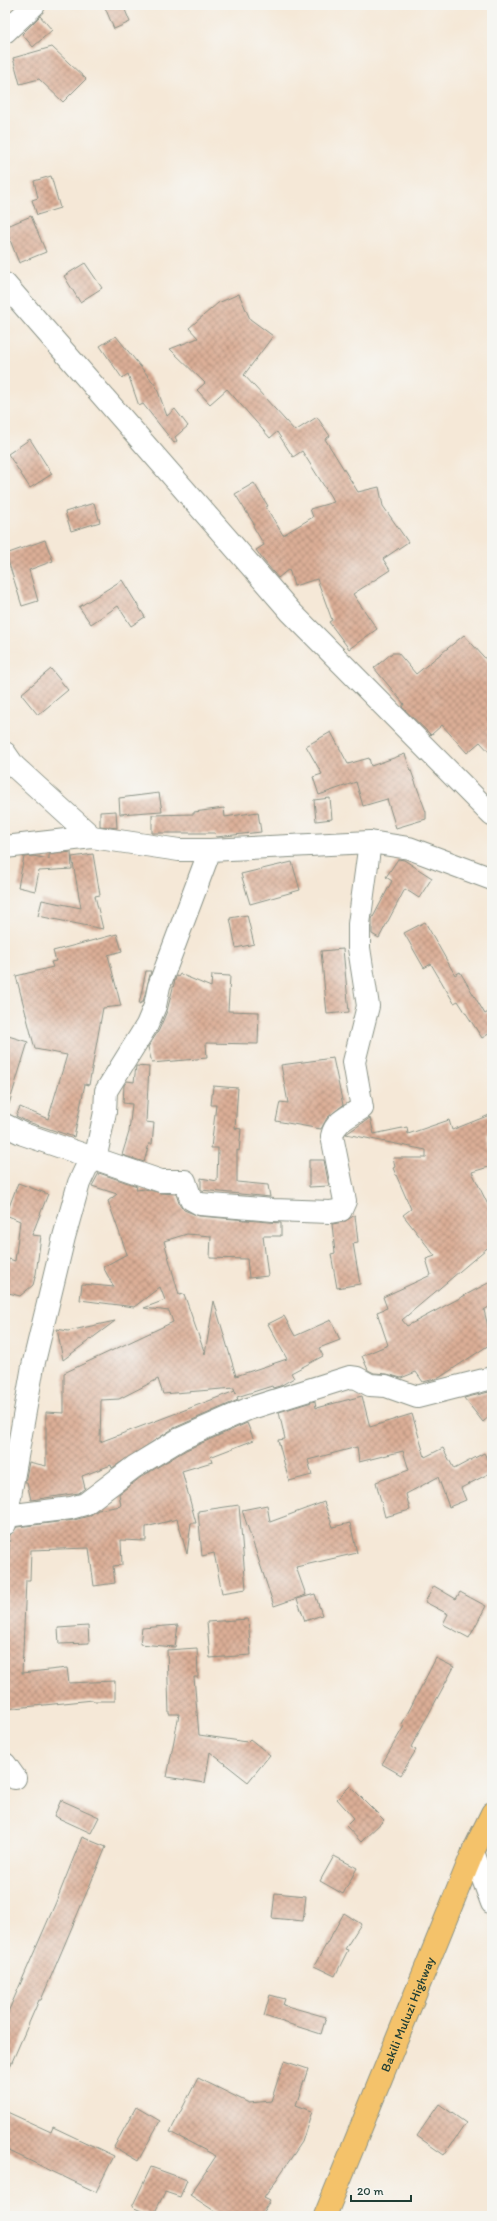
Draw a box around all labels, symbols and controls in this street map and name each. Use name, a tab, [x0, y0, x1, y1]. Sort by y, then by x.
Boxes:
street label: Bakili Muluzi Highway	[377, 1954, 438, 2074]
scale bar	[351, 2177, 411, 2203]
text: 20 m	[357, 2184, 384, 2198]

